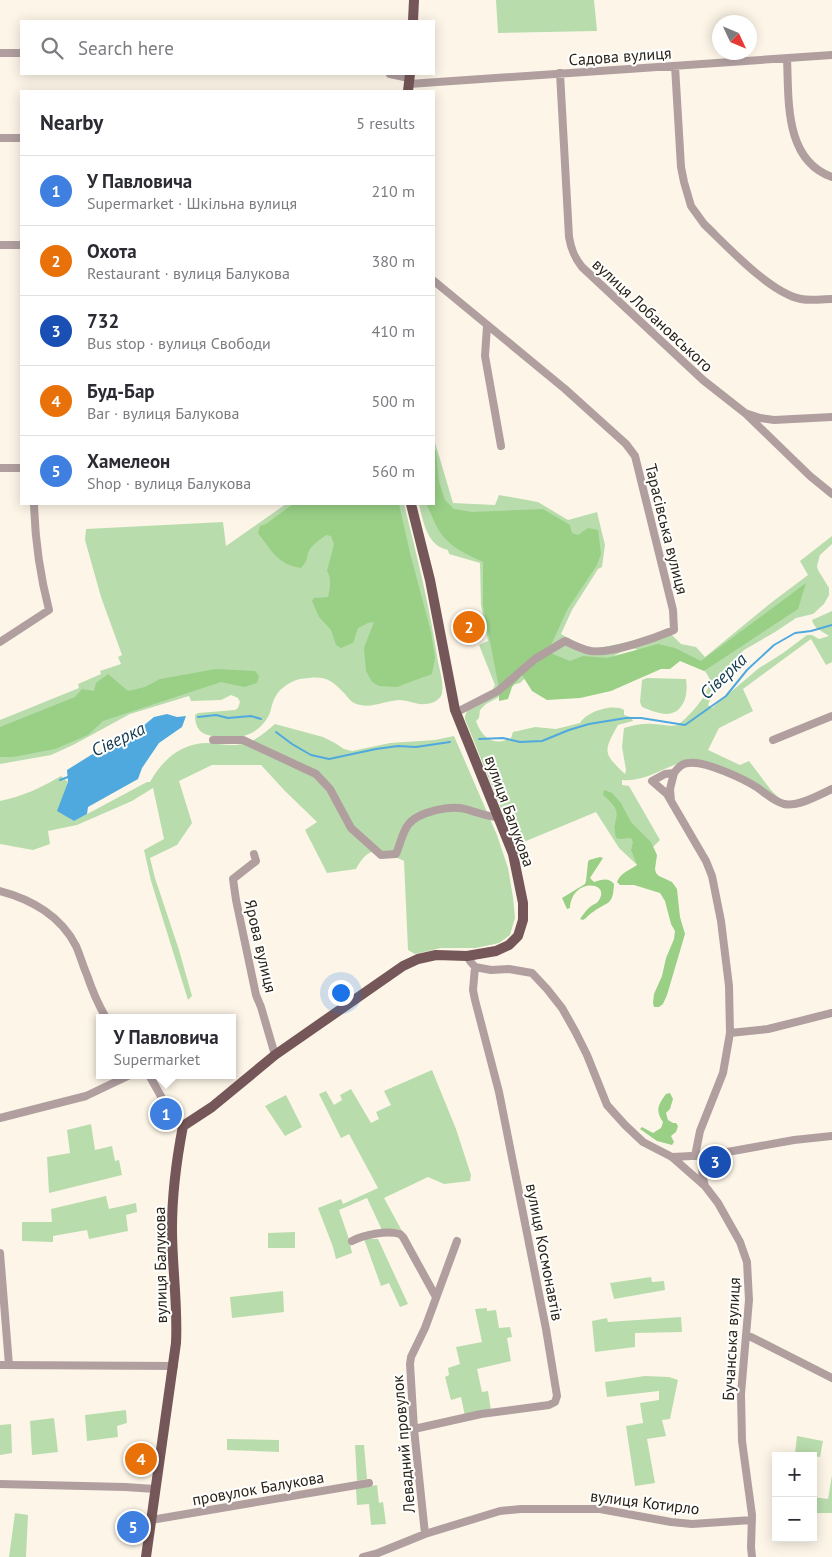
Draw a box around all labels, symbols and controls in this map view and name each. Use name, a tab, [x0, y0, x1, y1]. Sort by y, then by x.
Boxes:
north arrow	[712, 15, 757, 60]
search box	[20, 20, 435, 75]
icon: search	[38, 34, 66, 62]
text: Search here	[78, 36, 174, 60]
street label: Садова вулиця	[568, 42, 672, 70]
text: Nearby	[40, 109, 103, 136]
text: 5 results	[356, 113, 415, 133]
text: У Павловича	[87, 169, 192, 193]
text: 1	[51, 181, 61, 201]
text: 210 m	[372, 181, 415, 201]
text: Supermarket · Шкільна вулиця	[87, 193, 297, 213]
text: Охота	[87, 239, 137, 263]
text: 2	[51, 251, 61, 271]
text: 380 m	[372, 251, 415, 271]
street label: вулиця Лобановського	[589, 254, 717, 376]
text: Restaurant · вулиця Балукова	[87, 263, 290, 283]
text: 732	[87, 309, 119, 333]
text: 3	[51, 321, 61, 341]
text: 410 m	[372, 321, 415, 341]
text: Bus stop · вулиця Свободи	[87, 333, 271, 353]
text: Буд-Бар	[87, 379, 155, 403]
text: 4	[51, 391, 61, 411]
text: 500 m	[372, 391, 415, 411]
text: Bar · вулиця Балукова	[87, 403, 239, 423]
text: Хамелеон	[87, 449, 170, 473]
text: 5	[51, 461, 61, 481]
text: 560 m	[372, 461, 415, 481]
street label: Тарасівська вулиця	[641, 462, 693, 596]
text: Shop · вулиця Балукова	[87, 473, 251, 493]
pin: 2	[453, 608, 485, 646]
water label: Сіверка	[695, 648, 752, 704]
water label: Сіверка	[87, 716, 149, 761]
street label: вулиця Балукова	[481, 753, 539, 869]
street label: Ярова вулиця	[241, 898, 281, 994]
your location	[328, 980, 354, 1006]
popup	[96, 1014, 236, 1079]
text: У Павловича	[113, 1025, 219, 1049]
text: Supermarket	[113, 1049, 200, 1069]
pin: 1	[150, 1095, 182, 1133]
pin: 3	[699, 1143, 731, 1181]
street label: вулиця Космонавтів	[522, 1182, 568, 1322]
street label: вулиця Балукова	[149, 1206, 171, 1324]
street label: Бучанська вулиця	[718, 1277, 744, 1401]
street label: Левадний провулок	[387, 1374, 419, 1515]
pin: 4	[125, 1440, 157, 1478]
map controls	[772, 1452, 817, 1542]
button: +	[772, 1452, 817, 1497]
street label: провулок Балукова	[190, 1467, 326, 1509]
street label: вулиця Котирло	[589, 1485, 701, 1519]
button: −	[772, 1497, 817, 1542]
pin: 5	[117, 1508, 149, 1546]

